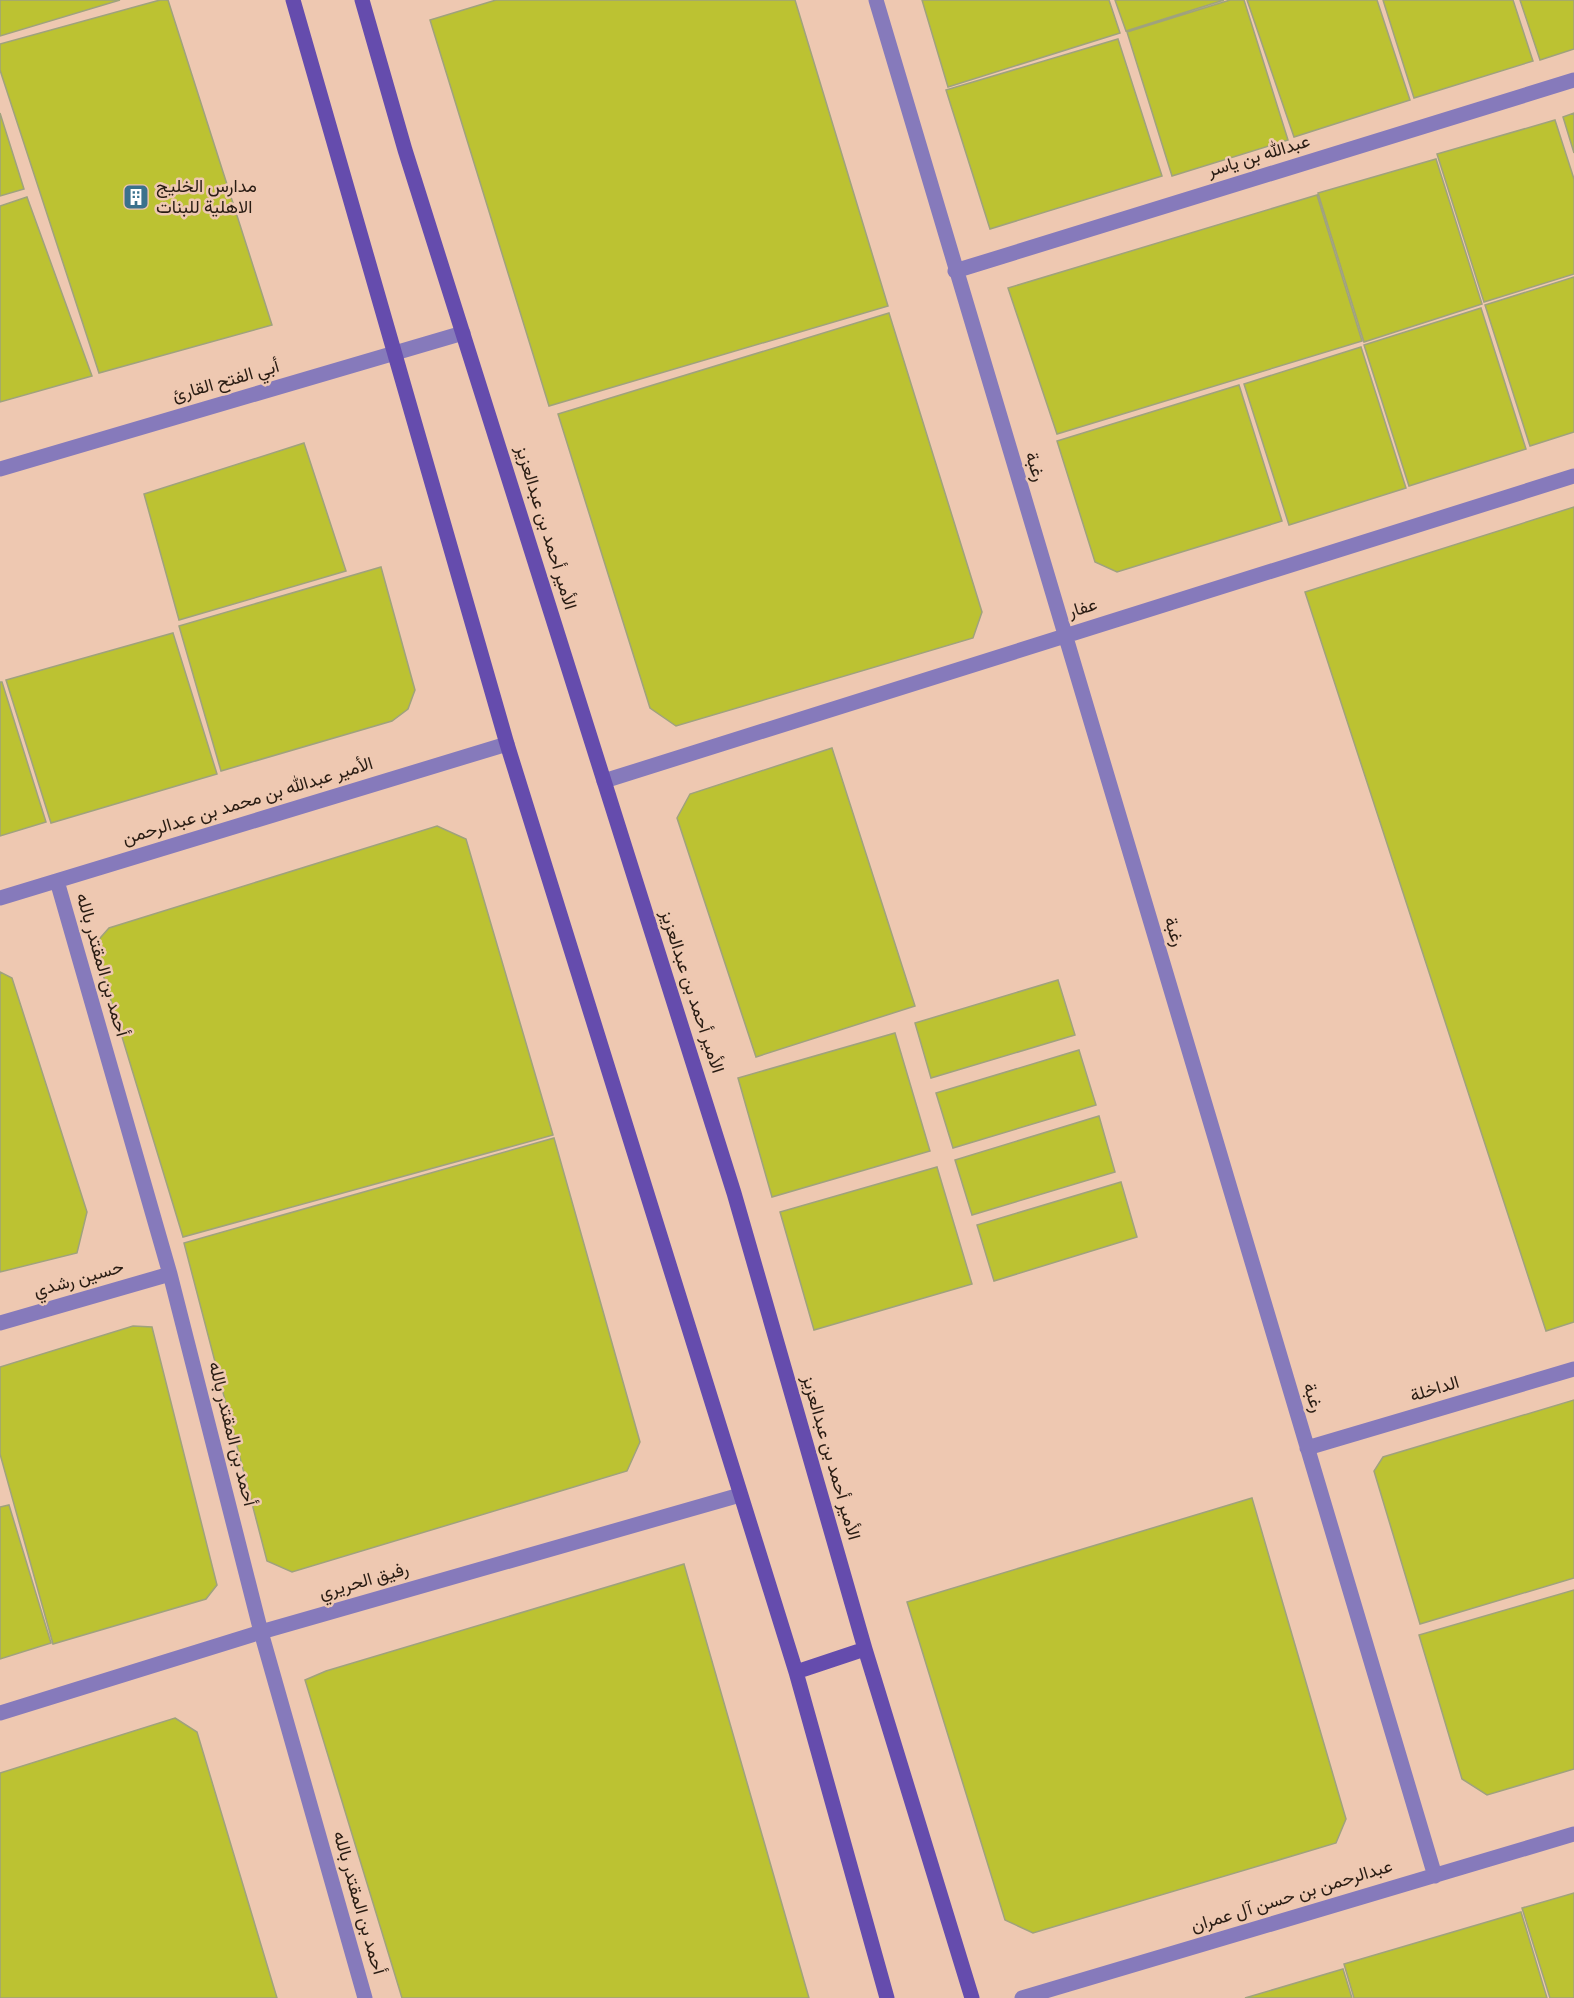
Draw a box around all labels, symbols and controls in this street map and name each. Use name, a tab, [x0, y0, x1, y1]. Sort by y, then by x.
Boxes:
street label: عبدالله بن ياسر	[1204, 130, 1313, 184]
place label: مدارس الخليج الاهلية للبنات	[156, 176, 257, 220]
building icon: مدارس الخليج الاهلية للبنات	[121, 182, 151, 212]
street label: أبي الفتح القارئ	[170, 356, 283, 410]
street label: الأمير أحمد بن عبدالعزيز	[509, 442, 581, 613]
street label: رغبة	[1019, 449, 1049, 485]
street label: عفار	[1065, 594, 1100, 625]
street label: الأمير عبدالله بن محمد بن عبدالرحمن	[120, 752, 376, 851]
street label: أحمد بن المقتدر بالله	[70, 891, 132, 1039]
street label: الأمير أحمد بن عبدالعزيز	[653, 907, 728, 1076]
street label: رغبة	[1158, 914, 1188, 950]
street label: حسين رشدي	[31, 1256, 127, 1306]
street label: أحمد بن المقتدر بالله	[202, 1359, 260, 1509]
street label: الأمير أحمد بن عبدالعزيز	[795, 1372, 865, 1543]
street label: الداخلة	[1408, 1372, 1462, 1408]
street label: رغبة	[1297, 1380, 1327, 1416]
street label: رفيق الحريري	[316, 1558, 412, 1608]
street label: أحمد بن المقتدر بالله	[327, 1829, 389, 1977]
street label: عبدالرحمن بن حسن آل عمران	[1188, 1855, 1396, 1939]

